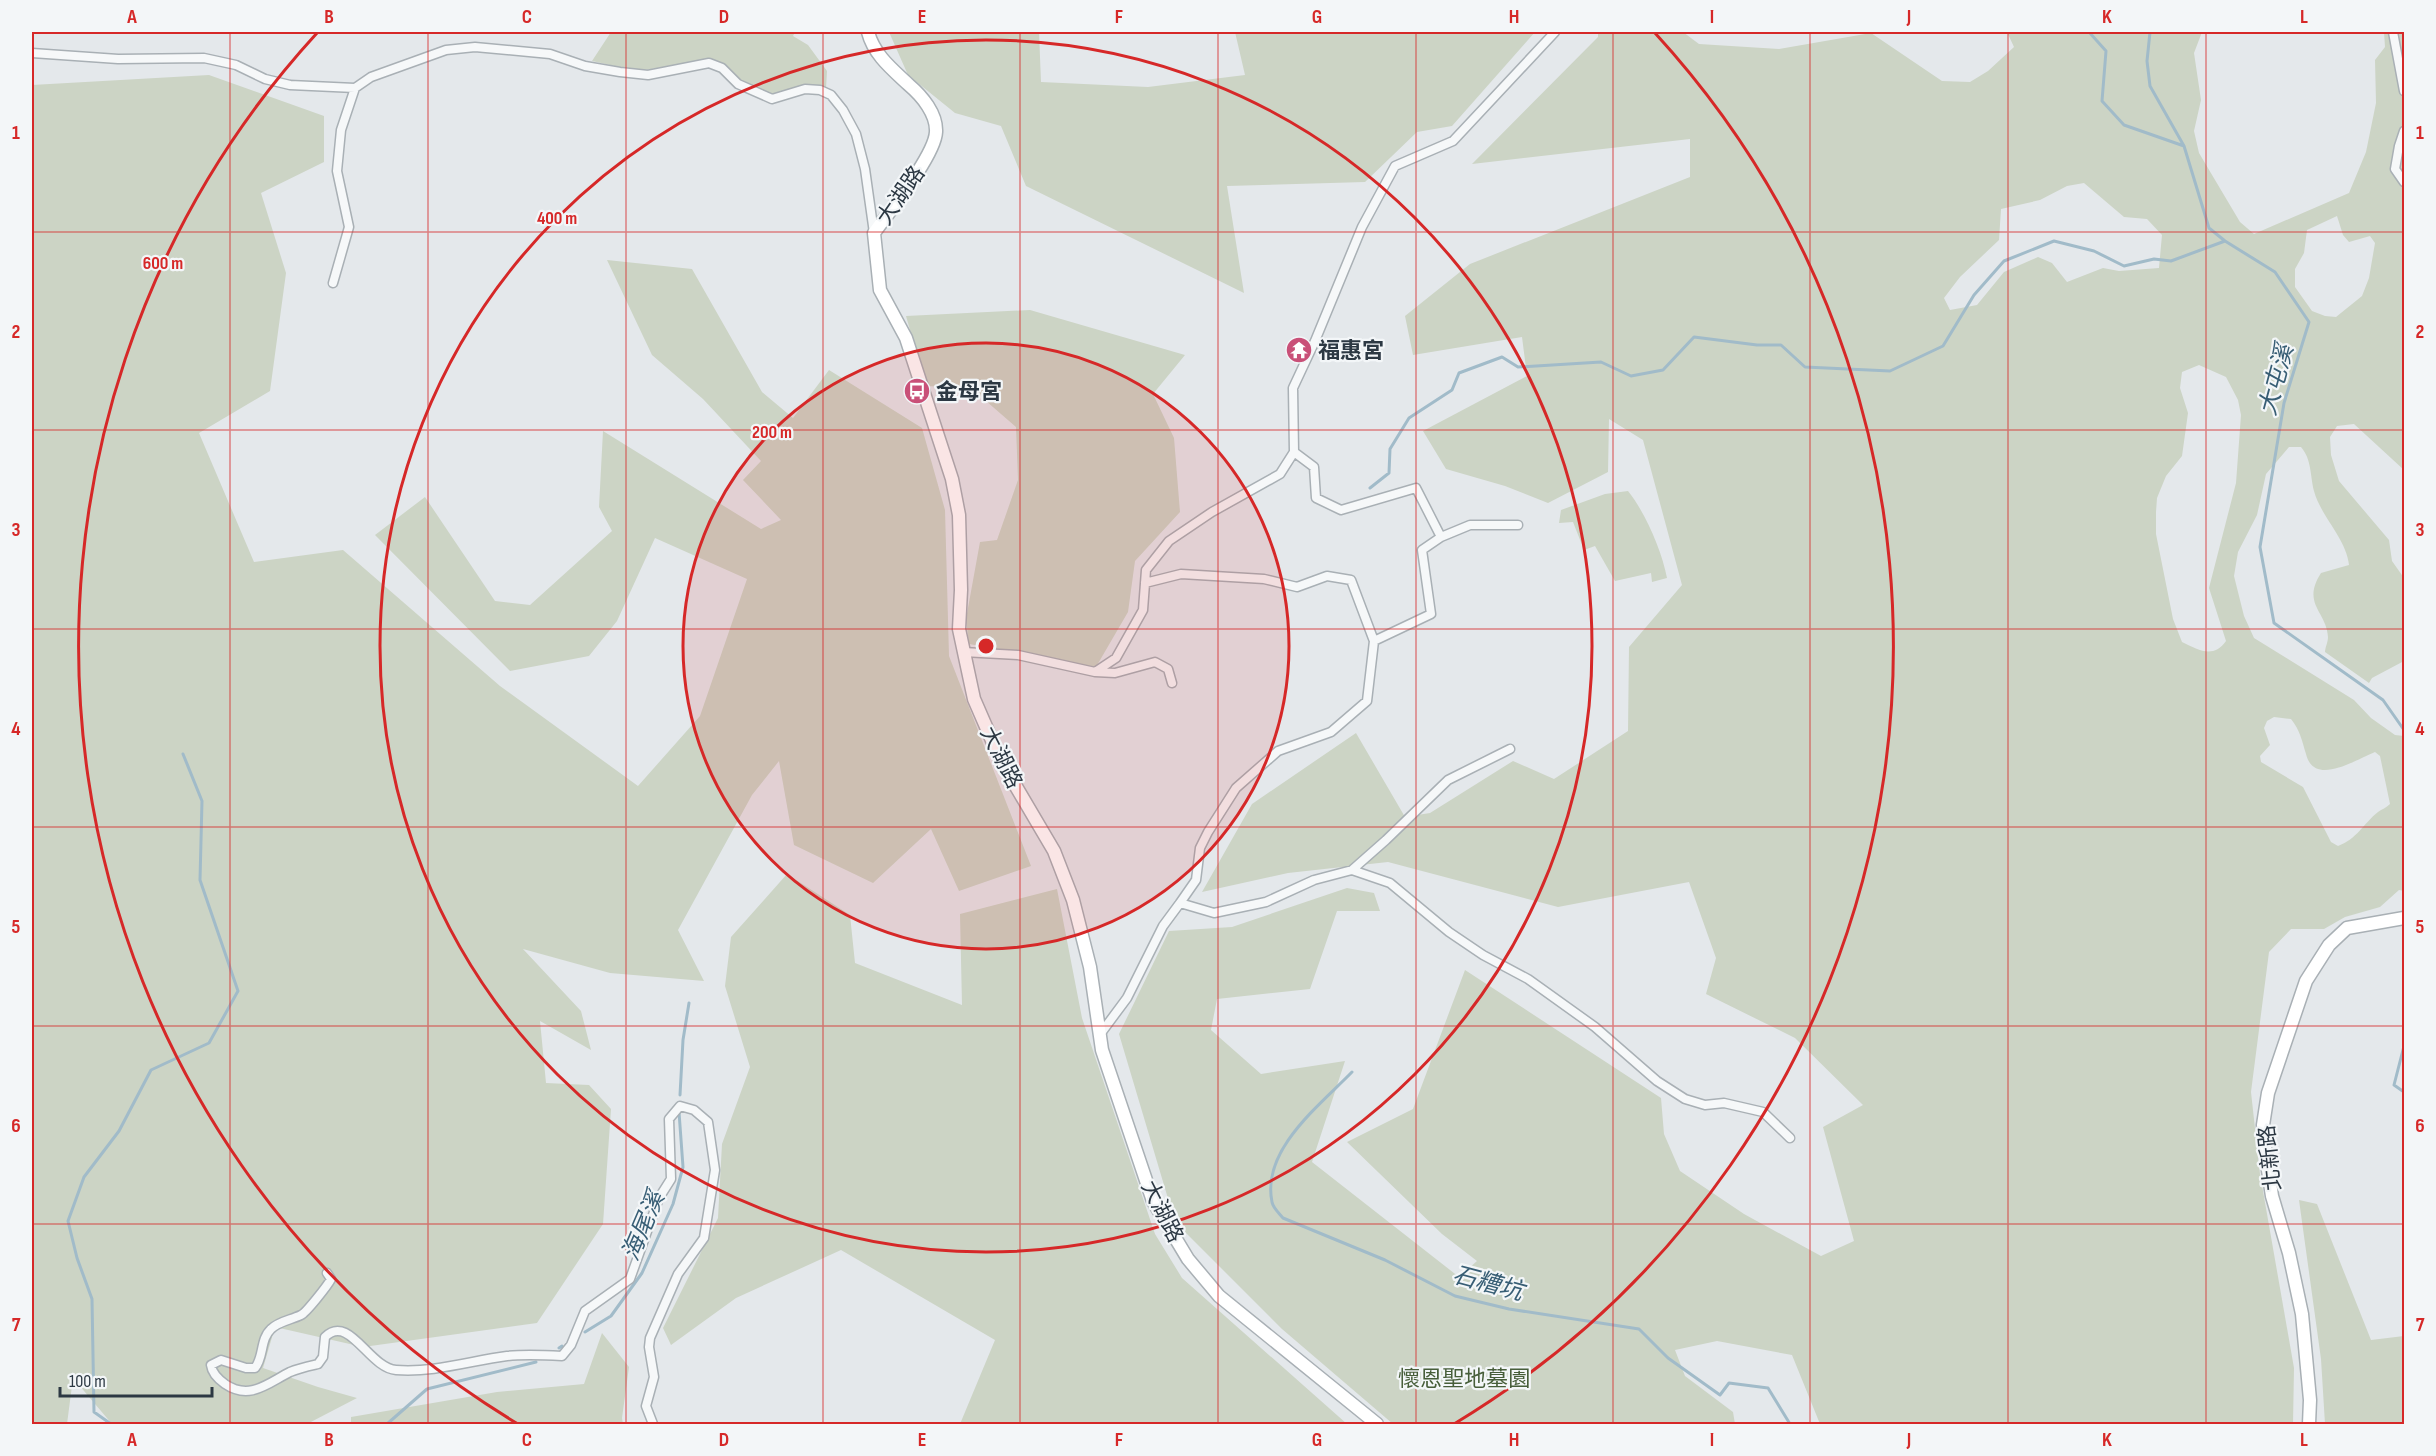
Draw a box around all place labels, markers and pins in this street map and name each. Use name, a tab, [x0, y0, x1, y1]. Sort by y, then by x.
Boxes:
temple icon: 福惠宮	[1284, 335, 1314, 365]
place label: 福惠宮	[1318, 338, 1384, 365]
bus stop icon: 金母宮	[902, 376, 932, 406]
place label: 金母宮	[936, 379, 1002, 406]
centre of rings	[976, 636, 996, 656]

